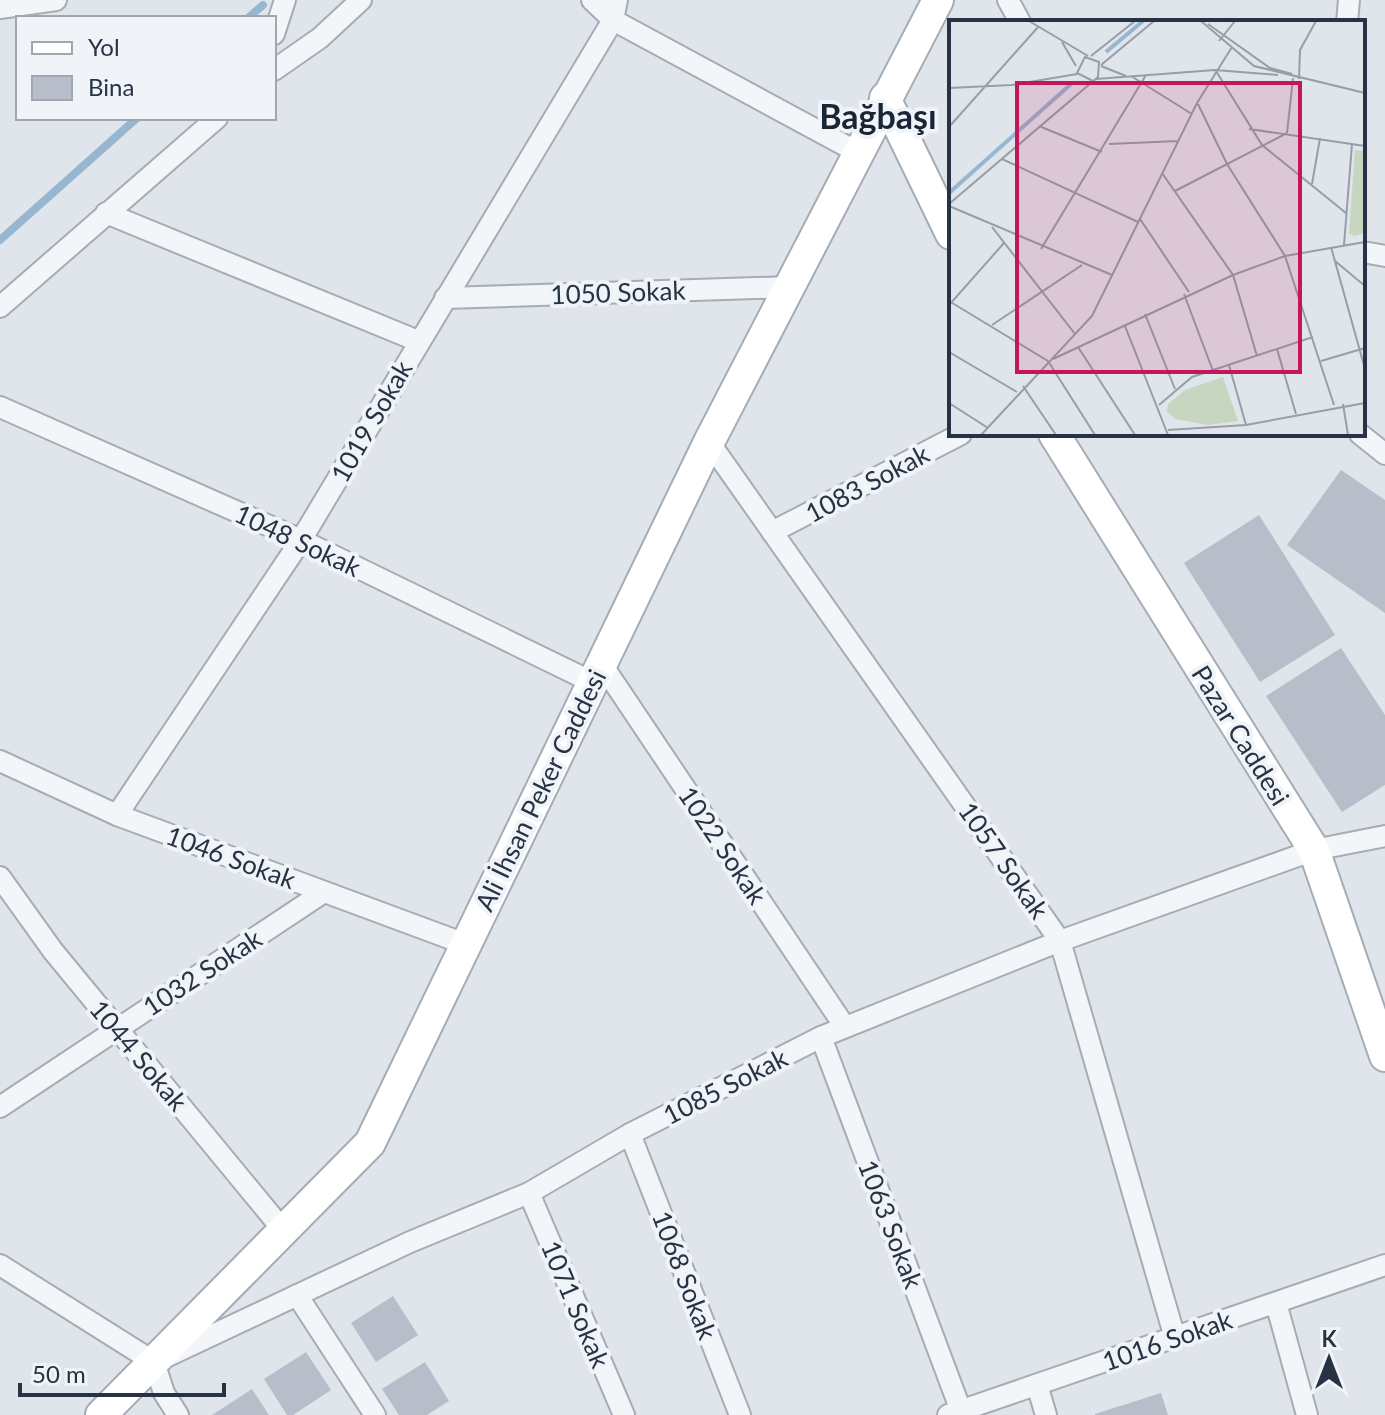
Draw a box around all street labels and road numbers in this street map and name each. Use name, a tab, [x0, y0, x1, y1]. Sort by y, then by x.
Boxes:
street label: 1050 Sokak	[550, 274, 687, 310]
street label: 1019 Sokak	[323, 354, 419, 487]
street label: 1083 Sokak	[800, 437, 935, 529]
street label: 1048 Sokak	[230, 497, 367, 583]
street label: Pazar Caddesi	[1185, 659, 1297, 811]
street label: Ali İhsan Peker Caddesi	[468, 664, 612, 916]
street label: 1022 Sokak	[672, 780, 774, 911]
street label: 1057 Sokak	[952, 795, 1056, 925]
street label: 1046 Sokak	[162, 819, 301, 895]
street label: 1032 Sokak	[137, 921, 268, 1022]
street label: 1044 Sokak	[83, 993, 195, 1118]
street label: 1085 Sokak	[658, 1041, 793, 1131]
street label: 1063 Sokak	[852, 1155, 930, 1294]
street label: 1068 Sokak	[646, 1206, 724, 1345]
street label: 1071 Sokak	[535, 1236, 617, 1373]
street label: 1016 Sokak	[1098, 1303, 1237, 1377]

